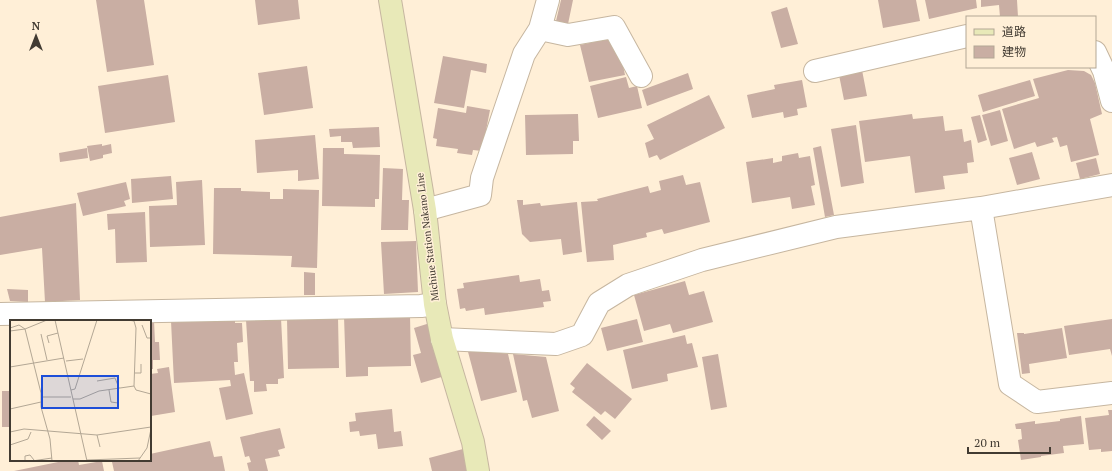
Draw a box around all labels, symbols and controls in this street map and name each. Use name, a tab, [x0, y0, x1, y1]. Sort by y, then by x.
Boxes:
north arrow	[16, 16, 56, 56]
legend	[966, 16, 1096, 68]
text: N	[32, 19, 41, 33]
text: 道路	[1002, 24, 1026, 39]
text: 建物	[1002, 44, 1026, 59]
street label: Michiue Station Nakano Line	[413, 172, 442, 302]
inset map	[10, 320, 151, 461]
scale bar	[968, 429, 1050, 455]
text: 20 m	[974, 435, 1001, 450]

